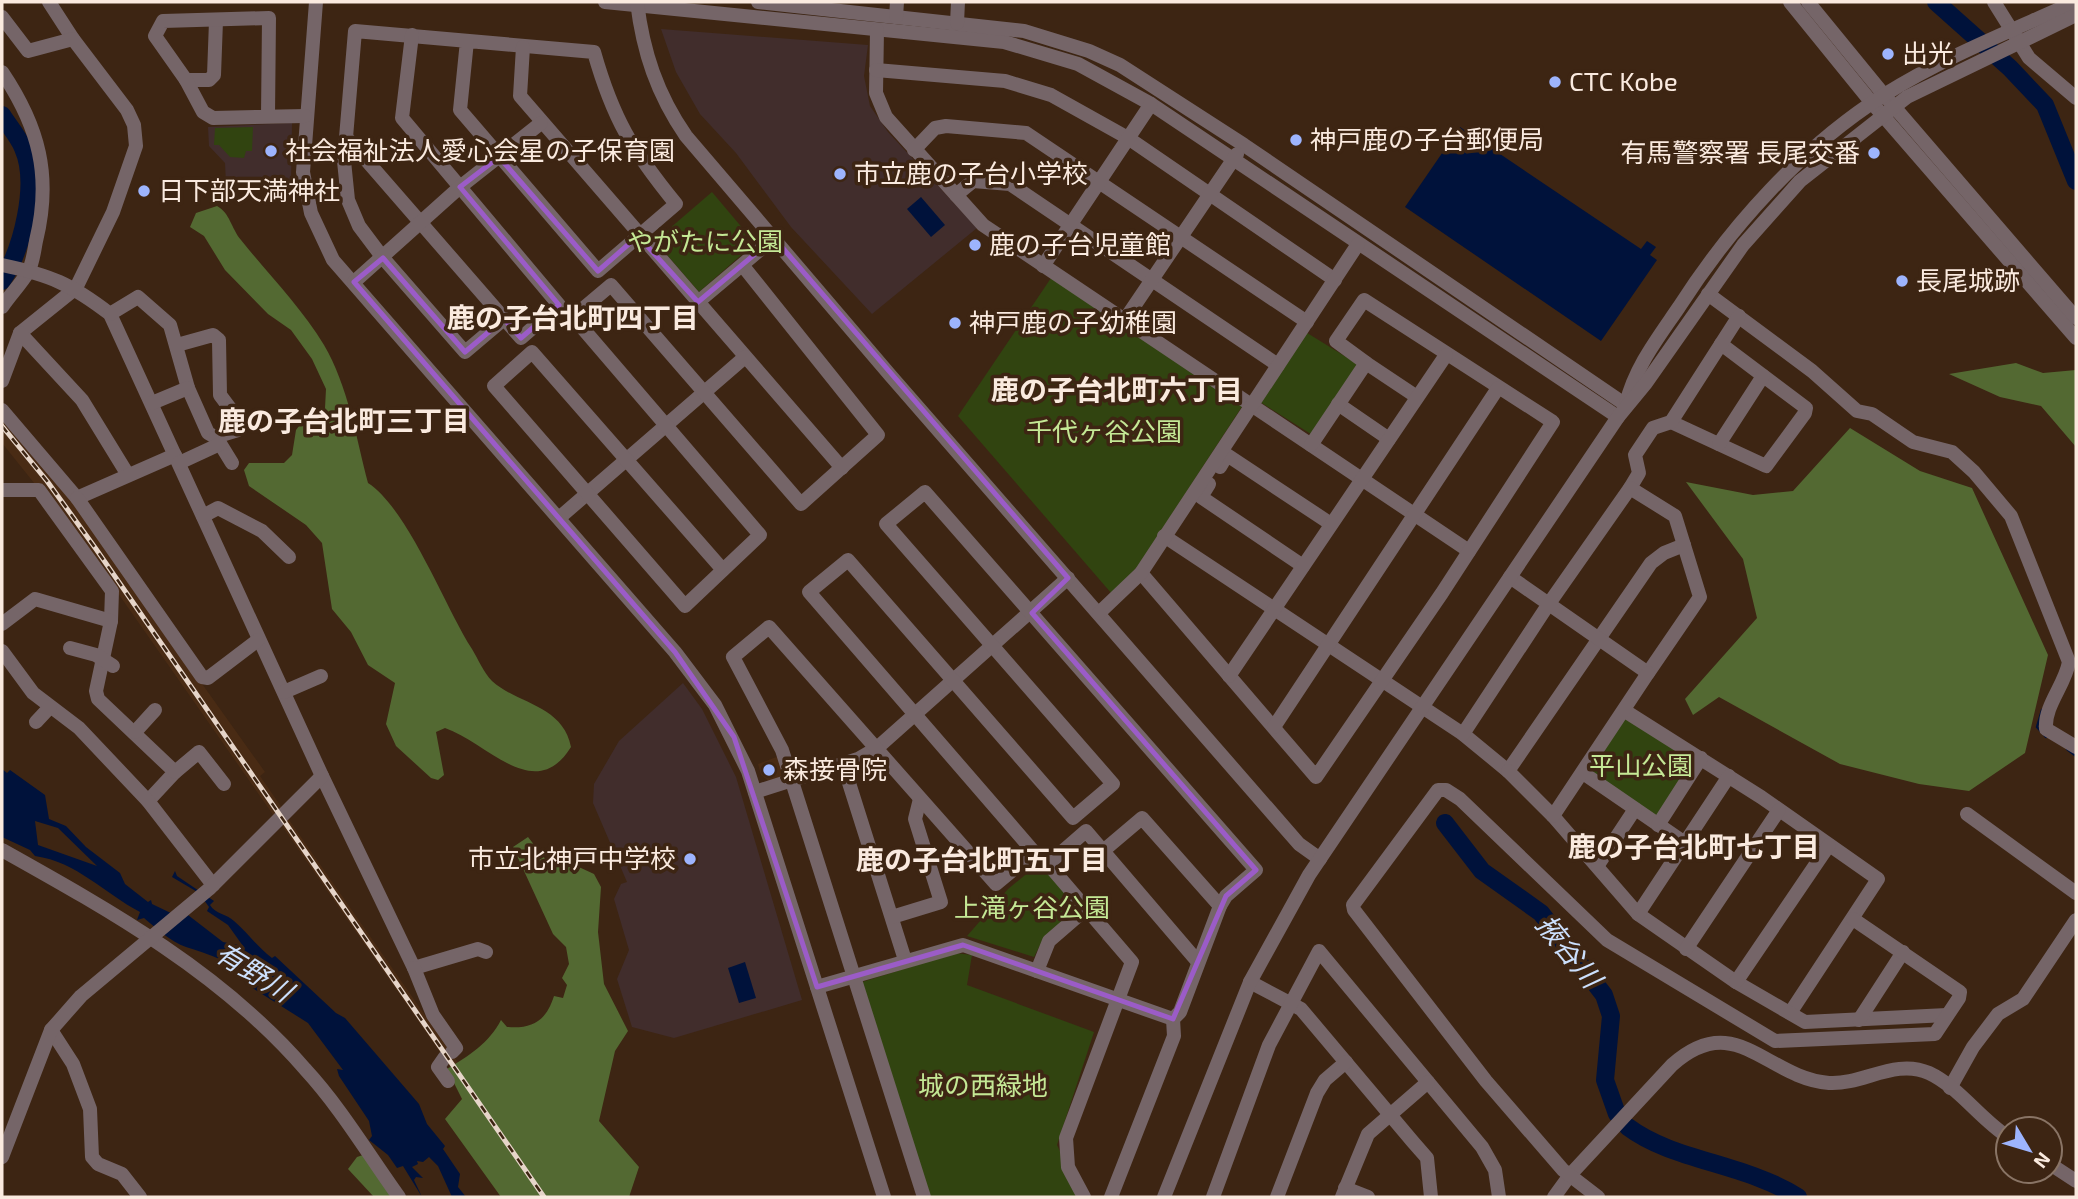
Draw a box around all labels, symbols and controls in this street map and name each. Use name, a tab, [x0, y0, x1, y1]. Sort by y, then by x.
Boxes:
place label: 出光	[1902, 37, 1954, 68]
marker: 出光	[1880, 46, 1896, 62]
place label: CTC Kobe	[1569, 65, 1678, 96]
marker: CTC Kobe	[1547, 74, 1563, 90]
place label: 神戸鹿の子台郵便局	[1310, 123, 1544, 154]
marker: 神戸鹿の子台郵便局	[1288, 132, 1304, 148]
place label: 社会福祉法人愛心会星の子保育園	[285, 134, 675, 165]
place label: 有馬警察署 長尾交番	[1620, 136, 1860, 167]
marker: 社会福祉法人愛心会星の子保育園	[263, 143, 279, 159]
marker: 有馬警察署 長尾交番	[1866, 145, 1882, 161]
place label: 市立鹿の子台小学校	[854, 157, 1088, 188]
marker: 市立鹿の子台小学校	[832, 166, 848, 182]
place label: 日下部天満神社	[158, 174, 340, 205]
marker: 日下部天満神社	[136, 183, 152, 199]
park label: やがたに公園	[627, 225, 783, 256]
place label: 鹿の子台児童館	[989, 228, 1171, 259]
marker: 鹿の子台児童館	[967, 237, 983, 253]
place label: 長尾城跡	[1916, 264, 2020, 295]
marker: 長尾城跡	[1894, 273, 1910, 289]
district label: 鹿の子台北町四丁目	[447, 300, 699, 334]
place label: 神戸鹿の子幼稚園	[969, 306, 1177, 337]
marker: 神戸鹿の子幼稚園	[947, 315, 963, 331]
district label: 鹿の子台北町六丁目	[991, 372, 1243, 406]
district label: 鹿の子台北町三丁目	[218, 403, 470, 437]
park label: 千代ヶ谷公園	[1026, 415, 1182, 446]
park label: 平山公園	[1589, 749, 1693, 780]
place label: 森接骨院	[783, 753, 887, 784]
marker: 森接骨院	[761, 762, 777, 778]
district label: 鹿の子台北町七丁目	[1568, 829, 1820, 863]
place label: 市立北神戸中学校	[468, 842, 676, 873]
district label: 鹿の子台北町五丁目	[856, 842, 1108, 876]
marker: 市立北神戸中学校	[682, 851, 698, 867]
park label: 上滝ヶ谷公園	[954, 891, 1110, 922]
water label: 掖谷川	[1530, 907, 1611, 996]
water label: 有野川	[210, 934, 302, 1009]
park label: 城の西緑地	[918, 1069, 1048, 1100]
north arrow	[1994, 1115, 2064, 1185]
text: N	[2030, 1148, 2056, 1173]

